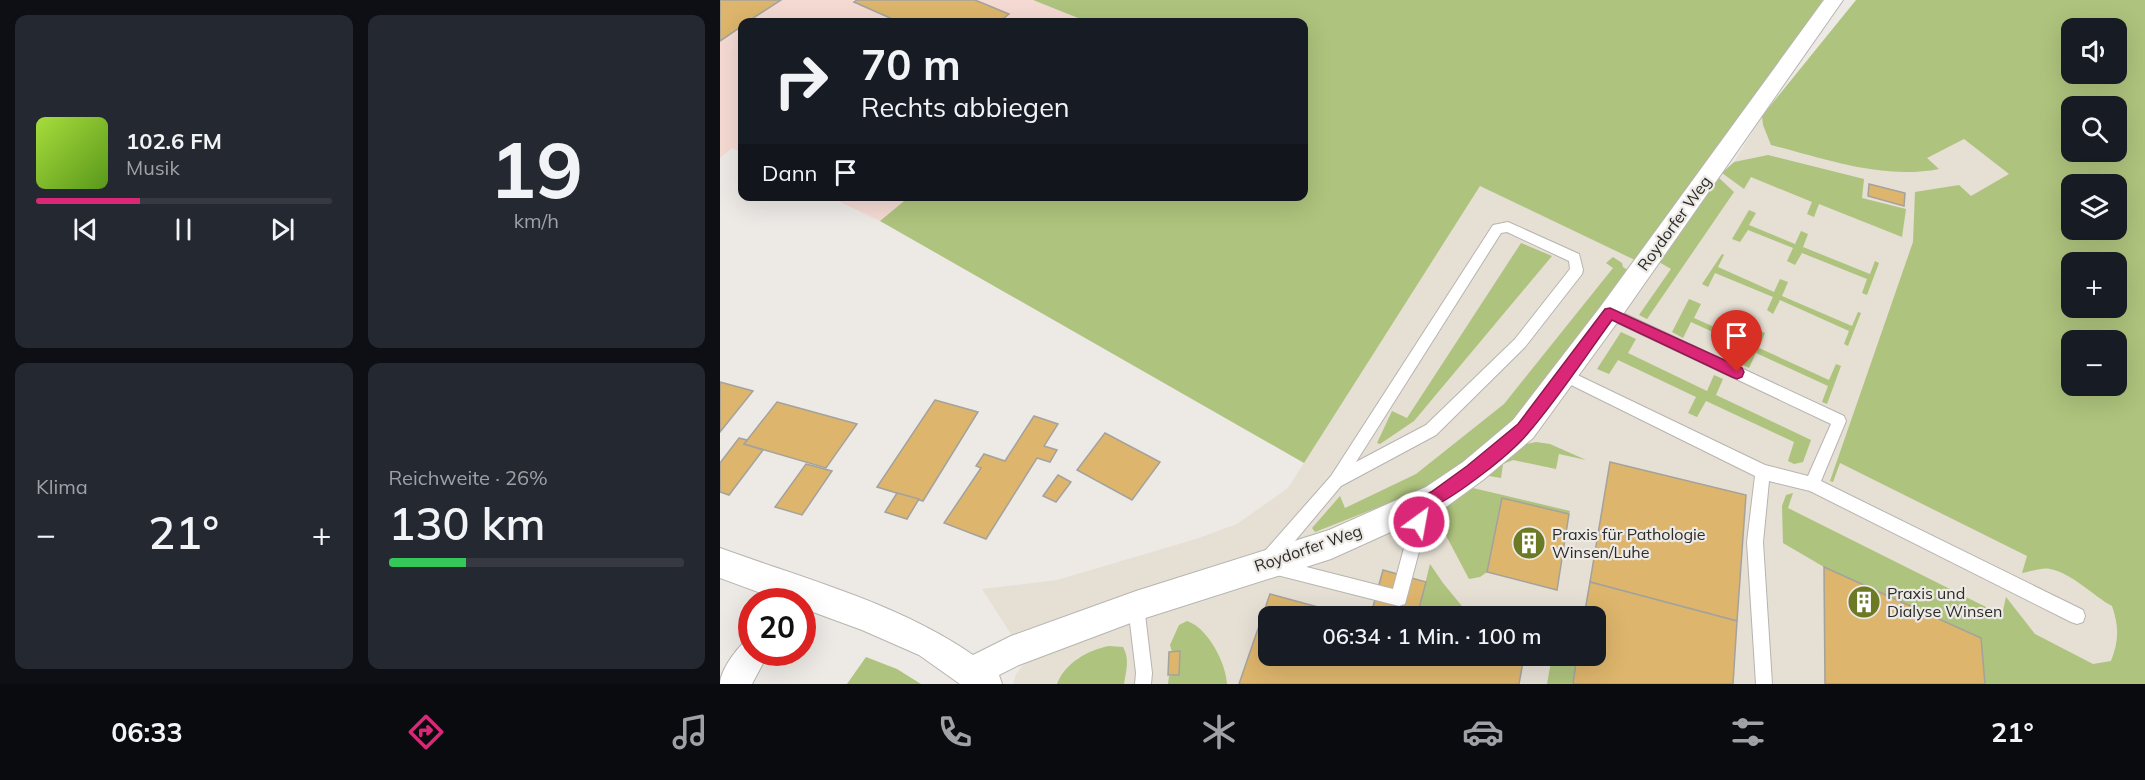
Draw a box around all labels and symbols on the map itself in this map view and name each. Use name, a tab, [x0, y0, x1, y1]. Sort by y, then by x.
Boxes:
street label: Roydorfer Weg	[1633, 172, 1715, 274]
pin	[1711, 310, 1762, 372]
position arrow	[1387, 490, 1451, 554]
street label: Roydorfer Weg	[1252, 520, 1364, 576]
place label: Praxis für Pathologie Winsen/Luhe	[1552, 524, 1706, 562]
building icon: Praxis für Pathologie Winsen/Luhe	[1511, 525, 1547, 561]
place label: Praxis und Dialyse Winsen	[1887, 583, 2002, 621]
building icon: Praxis und Dialyse Winsen	[1846, 584, 1882, 620]
speed limit sign: 20	[738, 588, 816, 666]

